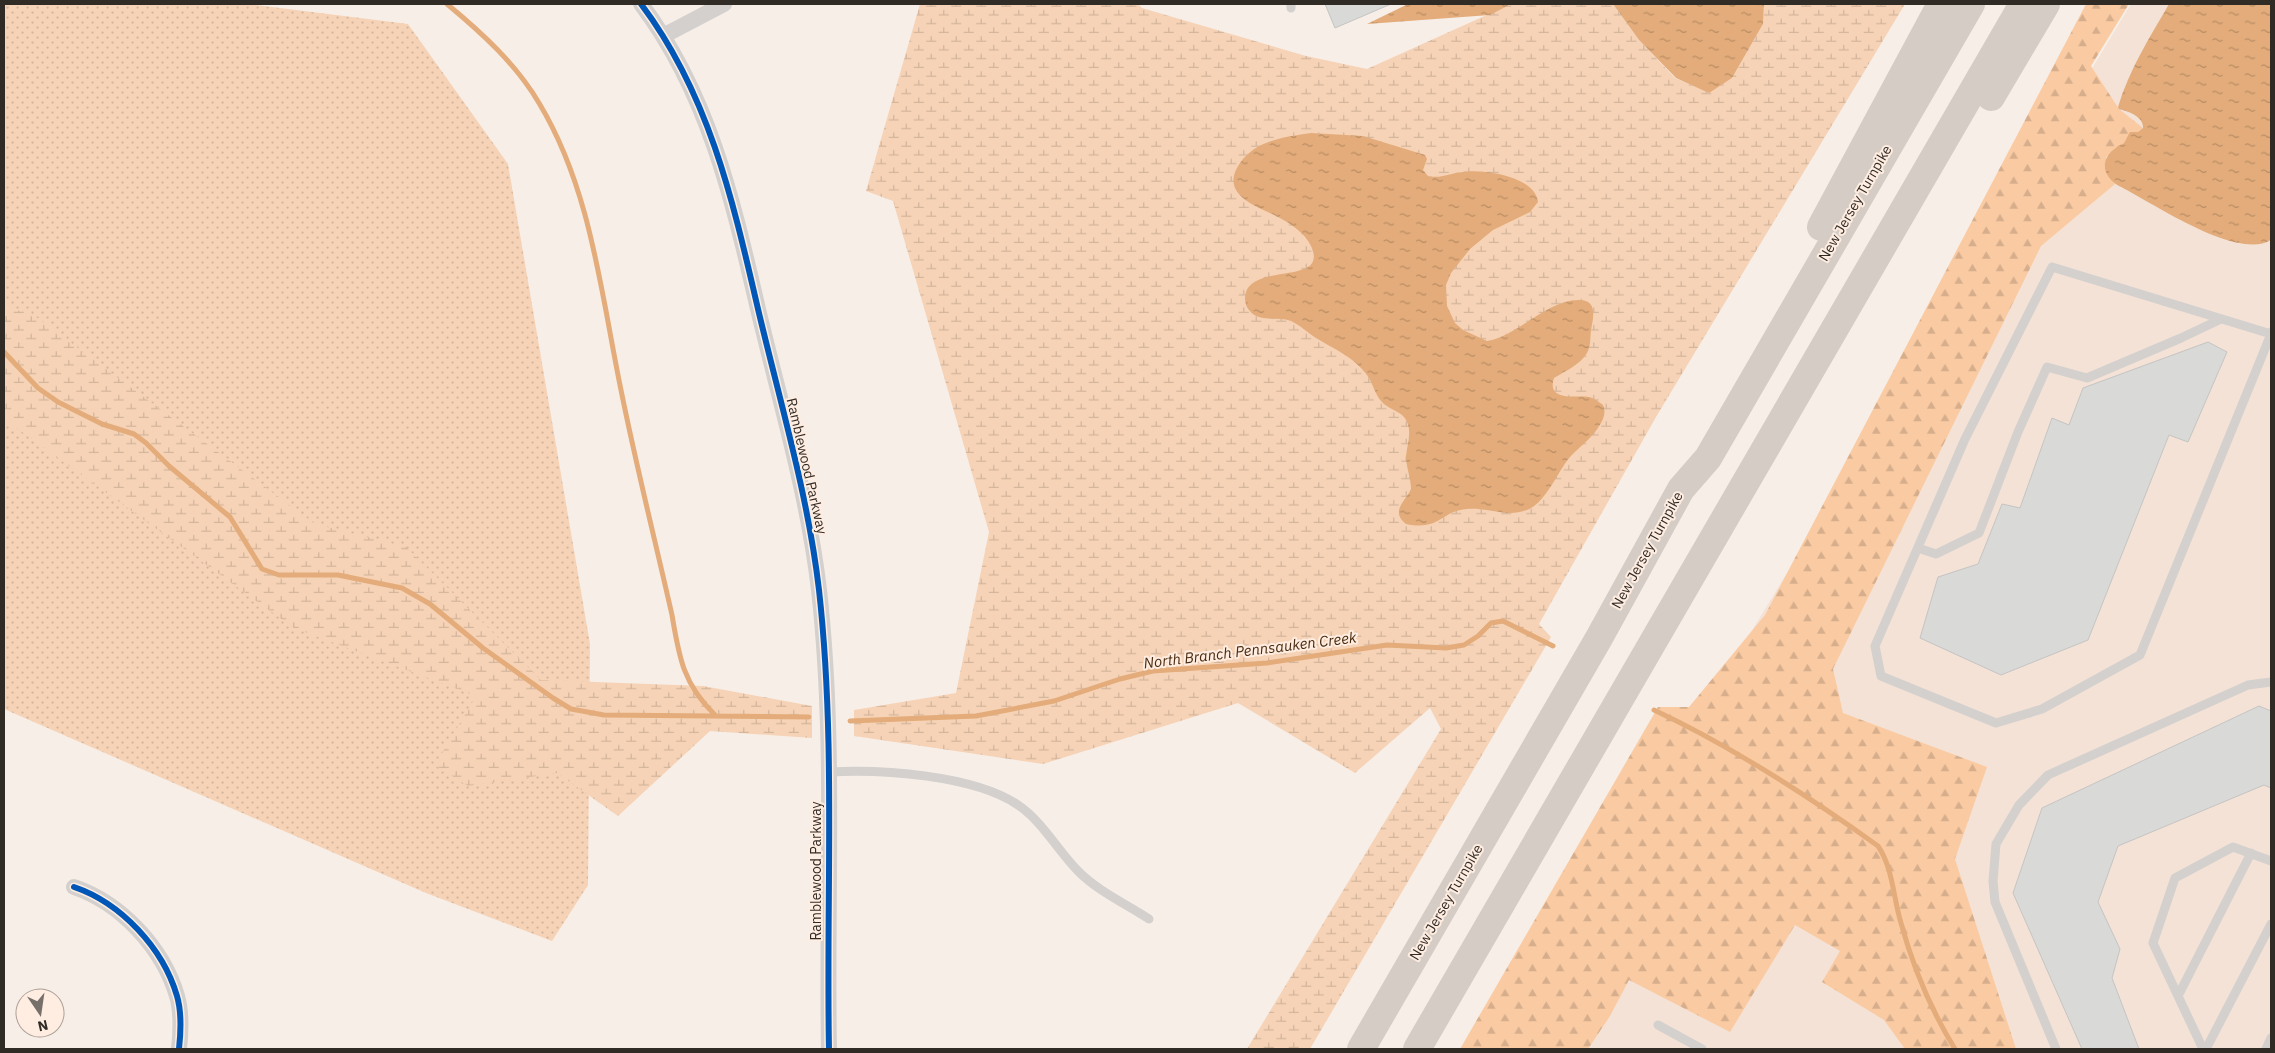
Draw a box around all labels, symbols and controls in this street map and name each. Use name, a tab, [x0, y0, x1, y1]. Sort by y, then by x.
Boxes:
street label: New Jersey Turnpike	[1814, 141, 1896, 264]
street label: Ramblewood Parkway	[783, 396, 831, 536]
street label: New Jersey Turnpike	[1607, 488, 1687, 612]
water label: North Branch Pennsauken Creek	[1143, 627, 1358, 672]
street label: Ramblewood Parkway	[807, 801, 825, 941]
street label: New Jersey Turnpike	[1405, 840, 1487, 963]
north arrow	[15, 988, 65, 1038]
text: N	[36, 1016, 50, 1036]

